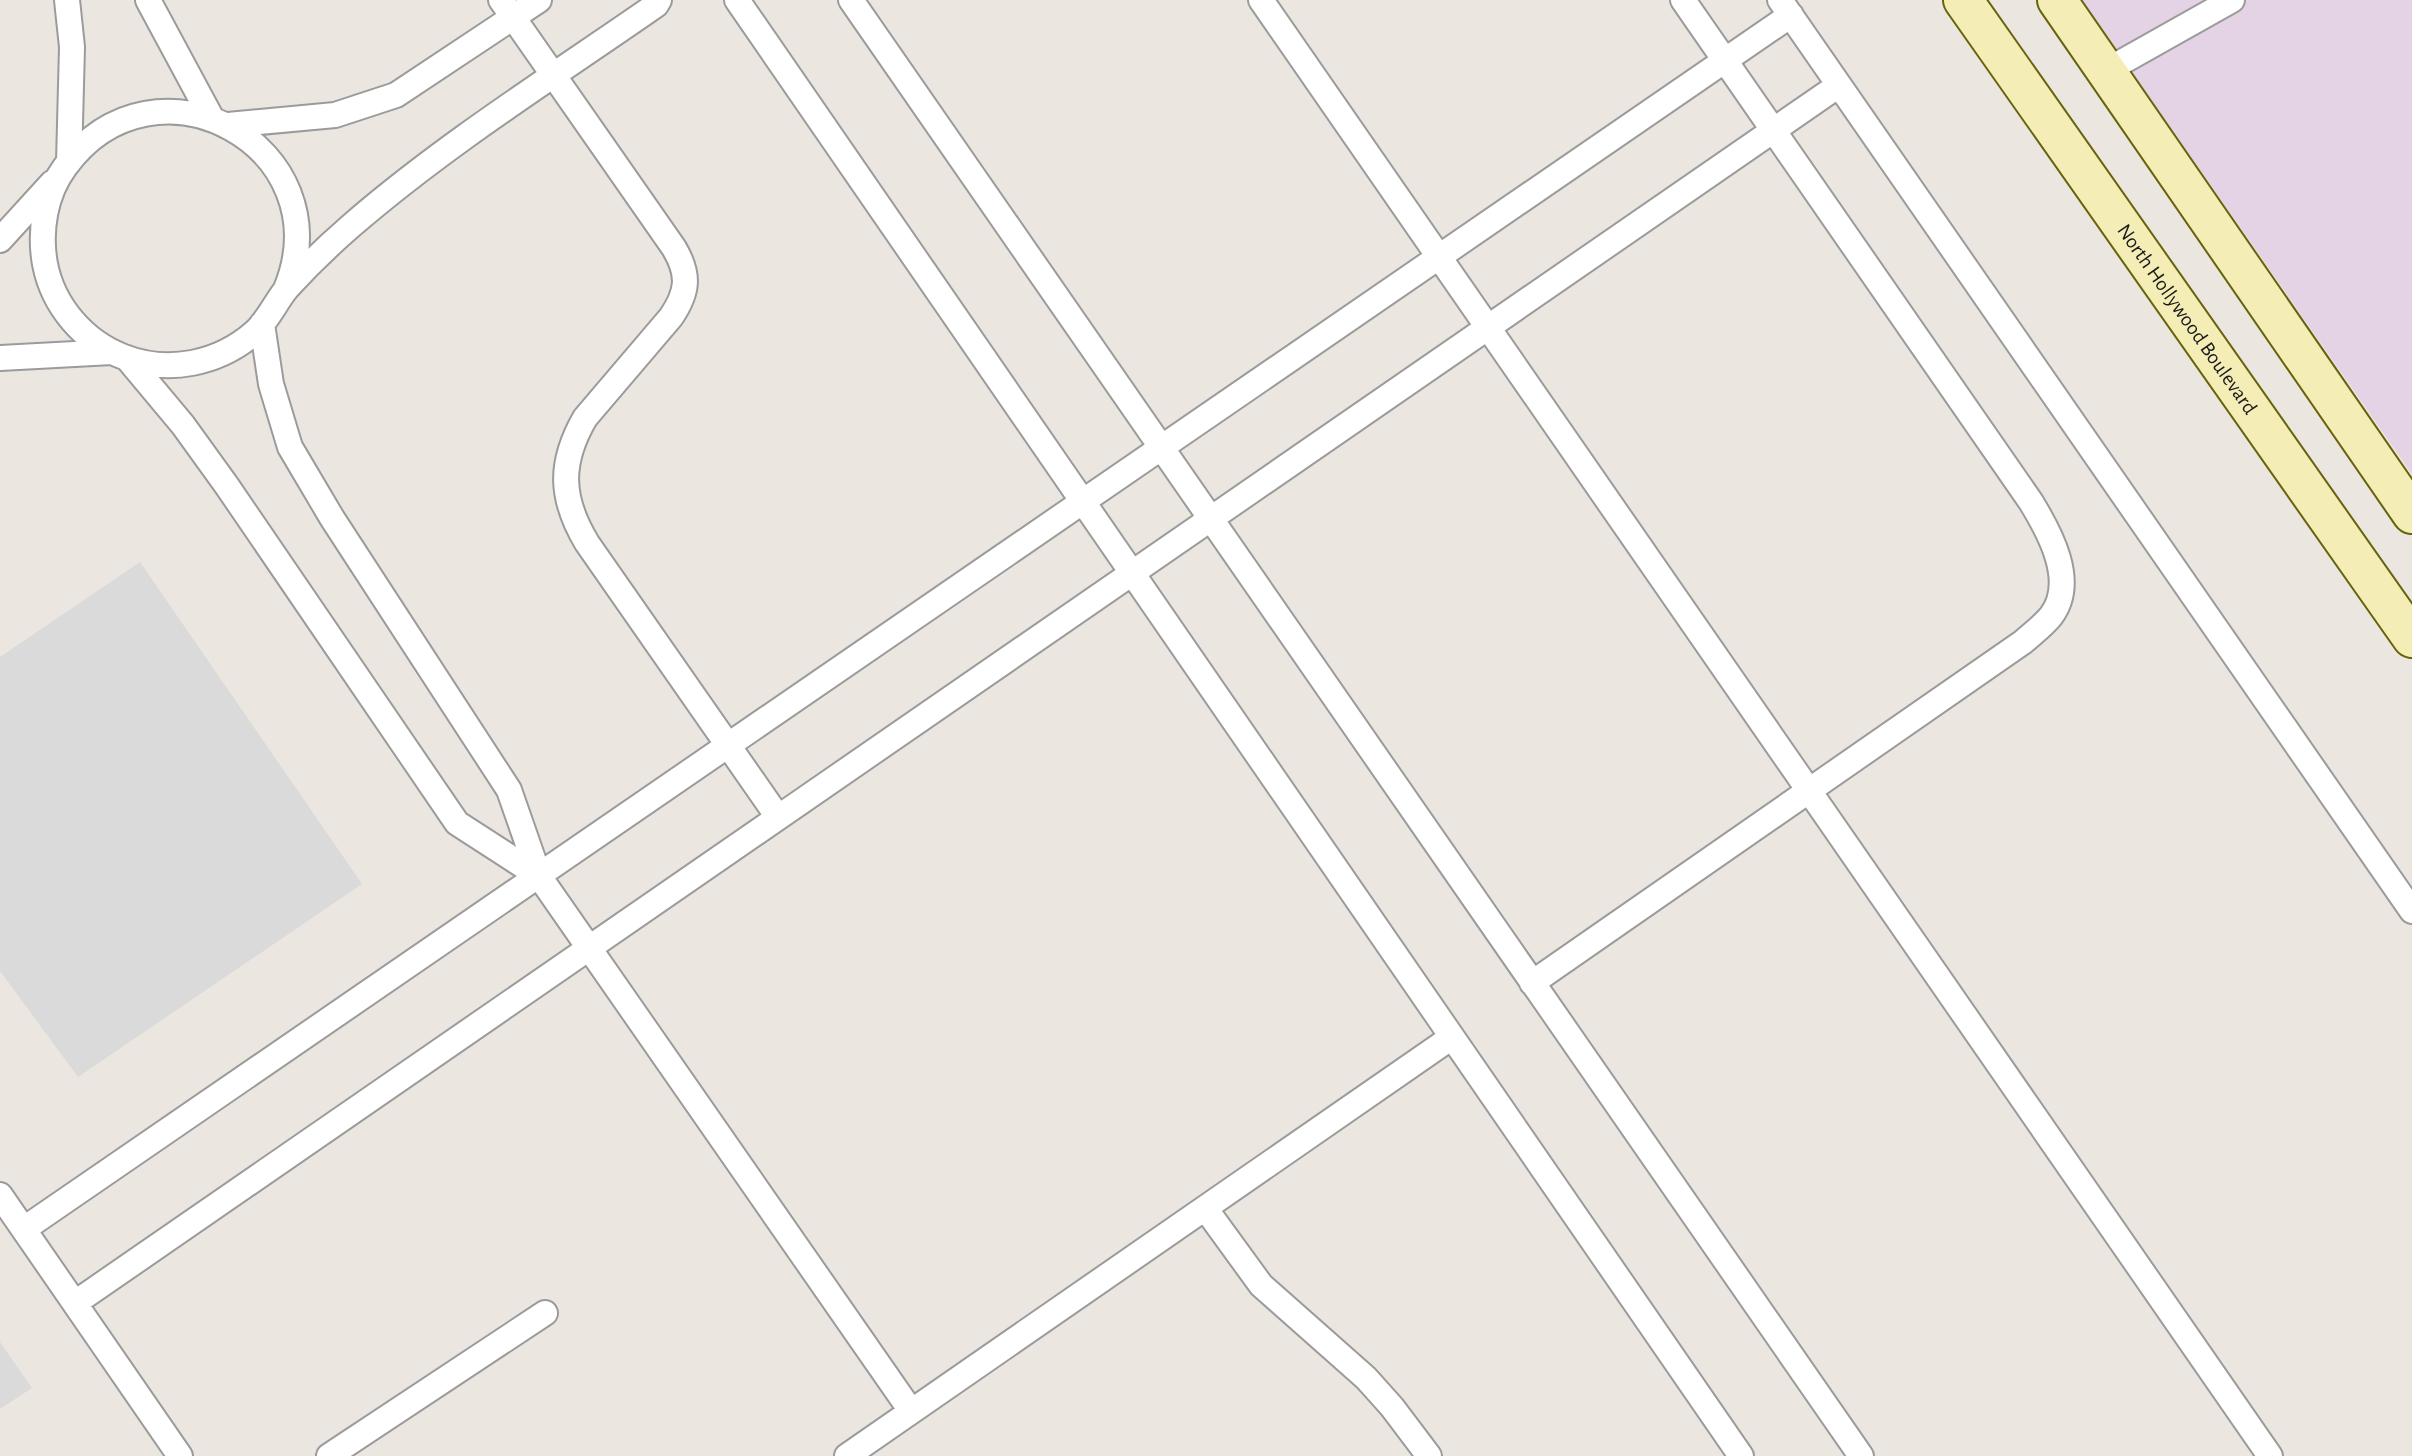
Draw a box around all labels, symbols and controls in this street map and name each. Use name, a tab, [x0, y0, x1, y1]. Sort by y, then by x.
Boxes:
street label: North Hollywood Boulevard	[2114, 220, 2261, 418]

